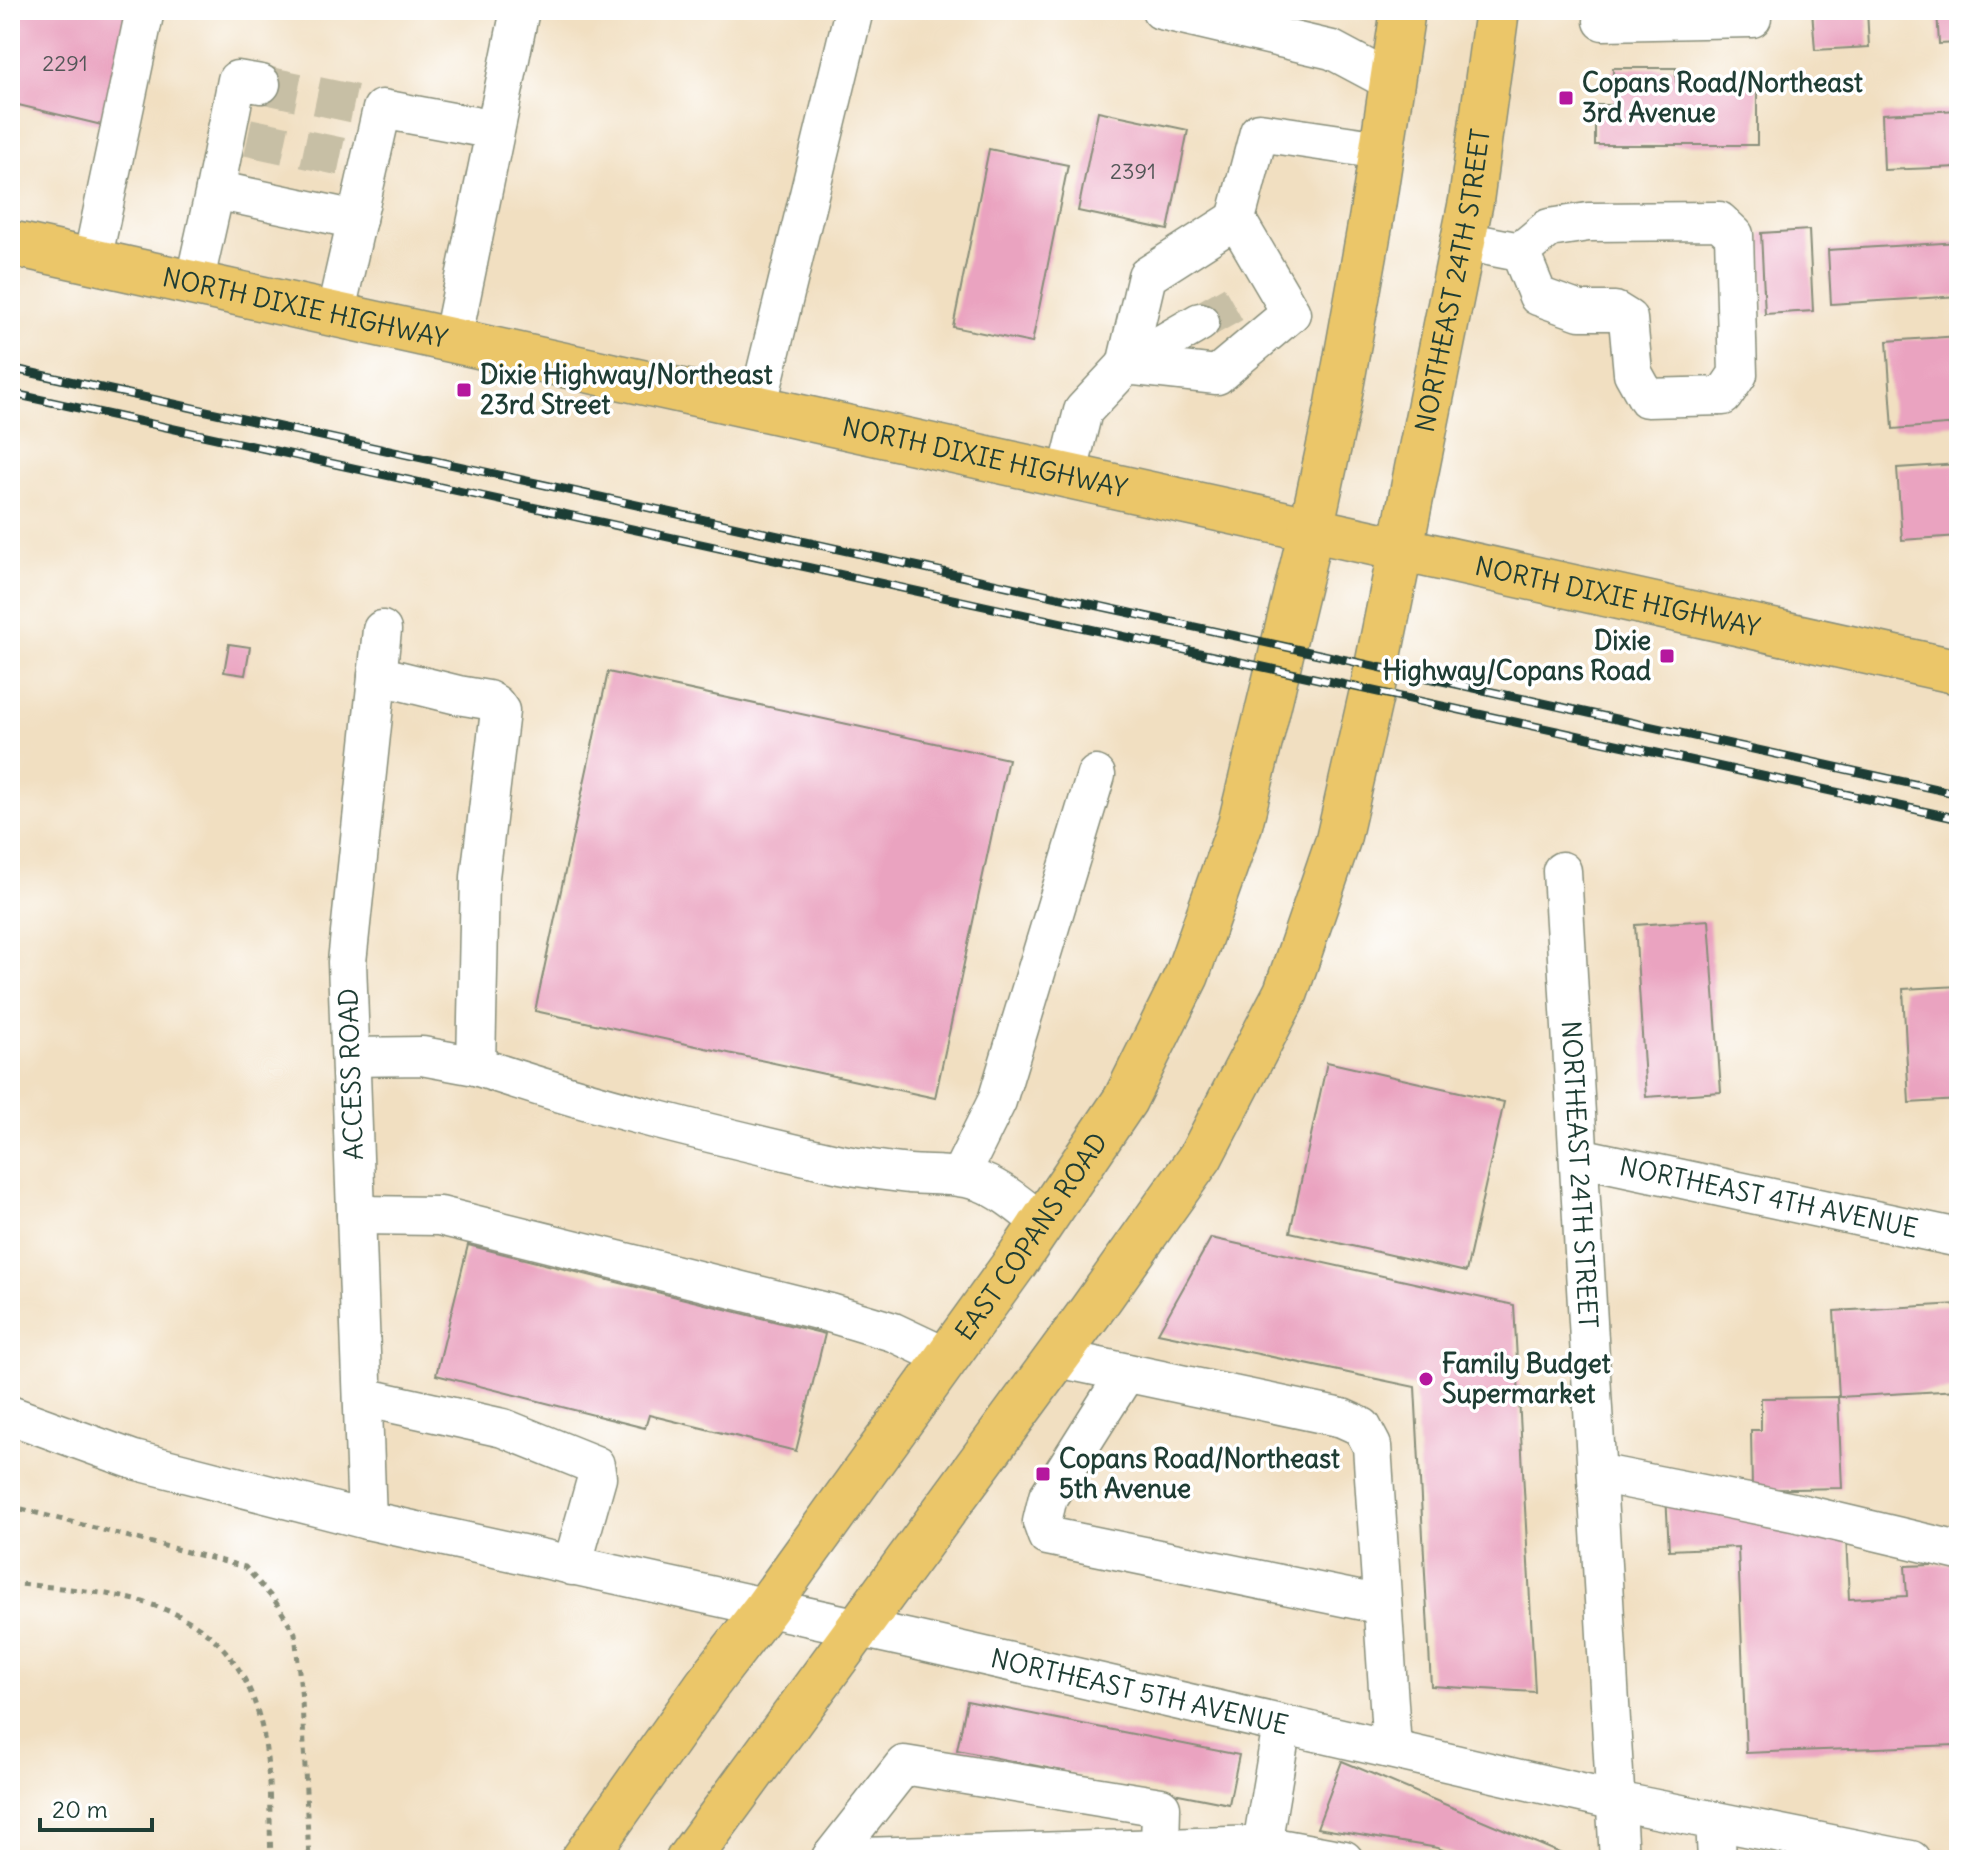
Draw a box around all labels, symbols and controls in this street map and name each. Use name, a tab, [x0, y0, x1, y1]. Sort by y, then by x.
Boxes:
house number: 2291	[42, 49, 88, 77]
place label: Copans Road/Northeast 3rd Avenue	[1582, 66, 1863, 129]
marker: Copans Road/Northeast 3rd Avenue	[1557, 89, 1575, 107]
street label: NORTHEAST 24TH STREET	[1408, 126, 1497, 435]
house number: 2391	[1110, 157, 1156, 185]
street label: NORTH DIXIE HIGHWAY	[159, 260, 451, 355]
place label: Dixie Highway/Northeast 23rd Street	[480, 358, 773, 421]
marker: Dixie Highway/Northeast 23rd Street	[455, 381, 473, 399]
street label: NORTH DIXIE HIGHWAY	[839, 410, 1131, 505]
street label: NORTH DIXIE HIGHWAY	[1472, 549, 1764, 644]
place label: Dixie Highway/Copans Road	[1383, 624, 1651, 687]
marker: Dixie Highway/Copans Road	[1658, 647, 1676, 665]
street label: ACCESS ROAD	[331, 987, 370, 1161]
street label: NORTHEAST 24TH STREET	[1555, 1020, 1605, 1329]
street label: EAST COPANS ROAD	[948, 1126, 1114, 1346]
street label: NORTHEAST 4TH AVENUE	[1617, 1149, 1921, 1245]
place label: Family Budget Supermarket	[1442, 1347, 1611, 1410]
marker: Family Budget Supermarket	[1417, 1370, 1435, 1388]
place label: Copans Road/Northeast 5th Avenue	[1059, 1442, 1340, 1505]
marker: Copans Road/Northeast 5th Avenue	[1034, 1465, 1052, 1483]
street label: NORTHEAST 5TH AVENUE	[988, 1641, 1292, 1741]
scale bar	[40, 1782, 152, 1832]
text: 20 m	[52, 1794, 108, 1824]

